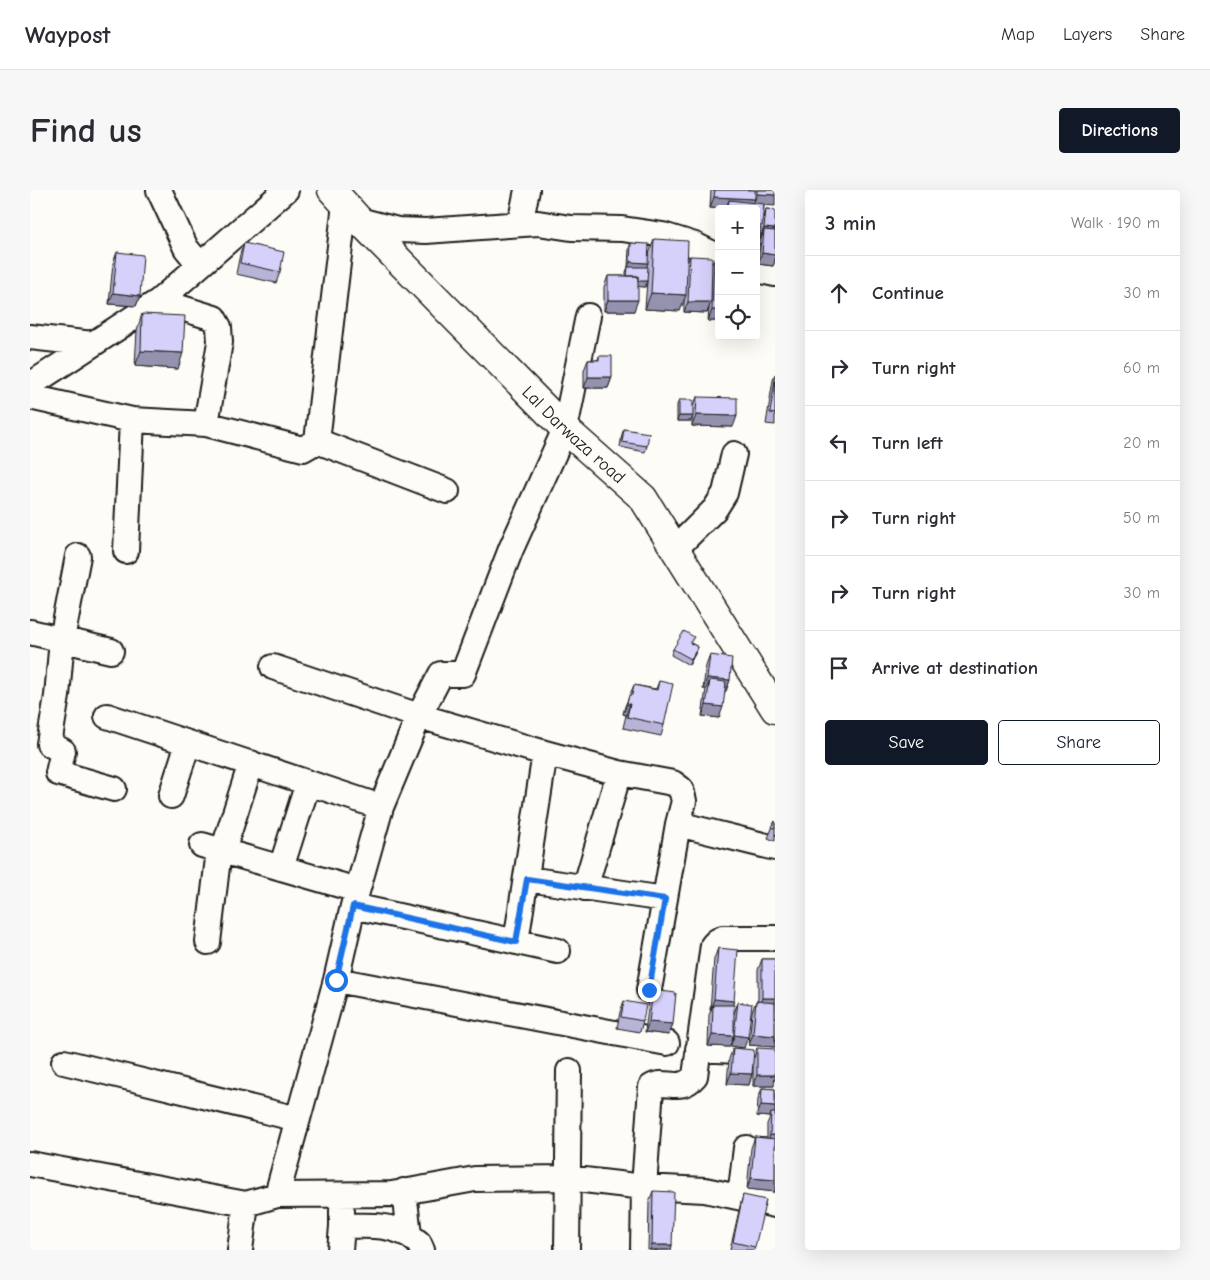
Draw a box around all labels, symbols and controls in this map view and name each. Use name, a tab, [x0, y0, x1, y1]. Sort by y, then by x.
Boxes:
text: Waypost	[25, 21, 110, 49]
text: Map	[1001, 24, 1035, 45]
text: Layers	[1063, 24, 1112, 45]
text: Share	[1140, 24, 1185, 45]
button: Directions	[1059, 108, 1180, 153]
text: Find us	[30, 110, 142, 151]
map controls	[715, 205, 760, 340]
button: +	[715, 205, 760, 250]
text: 3 min	[825, 211, 876, 235]
text: Walk · 190 m	[1071, 214, 1160, 232]
button: −	[715, 250, 760, 295]
icon: ahead	[825, 279, 853, 307]
text: Continue	[872, 282, 944, 304]
text: 30 m	[1124, 284, 1160, 302]
button: locate	[715, 295, 760, 340]
icon: right	[825, 354, 853, 382]
text: Turn right	[872, 357, 956, 379]
text: 60 m	[1123, 359, 1160, 377]
street label: Lal Darwaza road	[517, 382, 629, 488]
icon: left	[825, 429, 853, 457]
text: Turn left	[872, 432, 943, 454]
text: 20 m	[1123, 434, 1160, 452]
icon: right	[825, 504, 853, 532]
text: Turn right	[872, 507, 956, 529]
text: 50 m	[1123, 509, 1160, 527]
icon: right	[825, 579, 853, 607]
text: Turn right	[872, 582, 956, 604]
text: 30 m	[1124, 584, 1160, 602]
icon: arrive	[825, 654, 853, 682]
text: Arrive at destination	[872, 657, 1038, 679]
button: Save	[825, 720, 988, 765]
button: Share	[998, 720, 1160, 765]
route start	[325, 969, 348, 992]
route end	[638, 979, 661, 1002]

